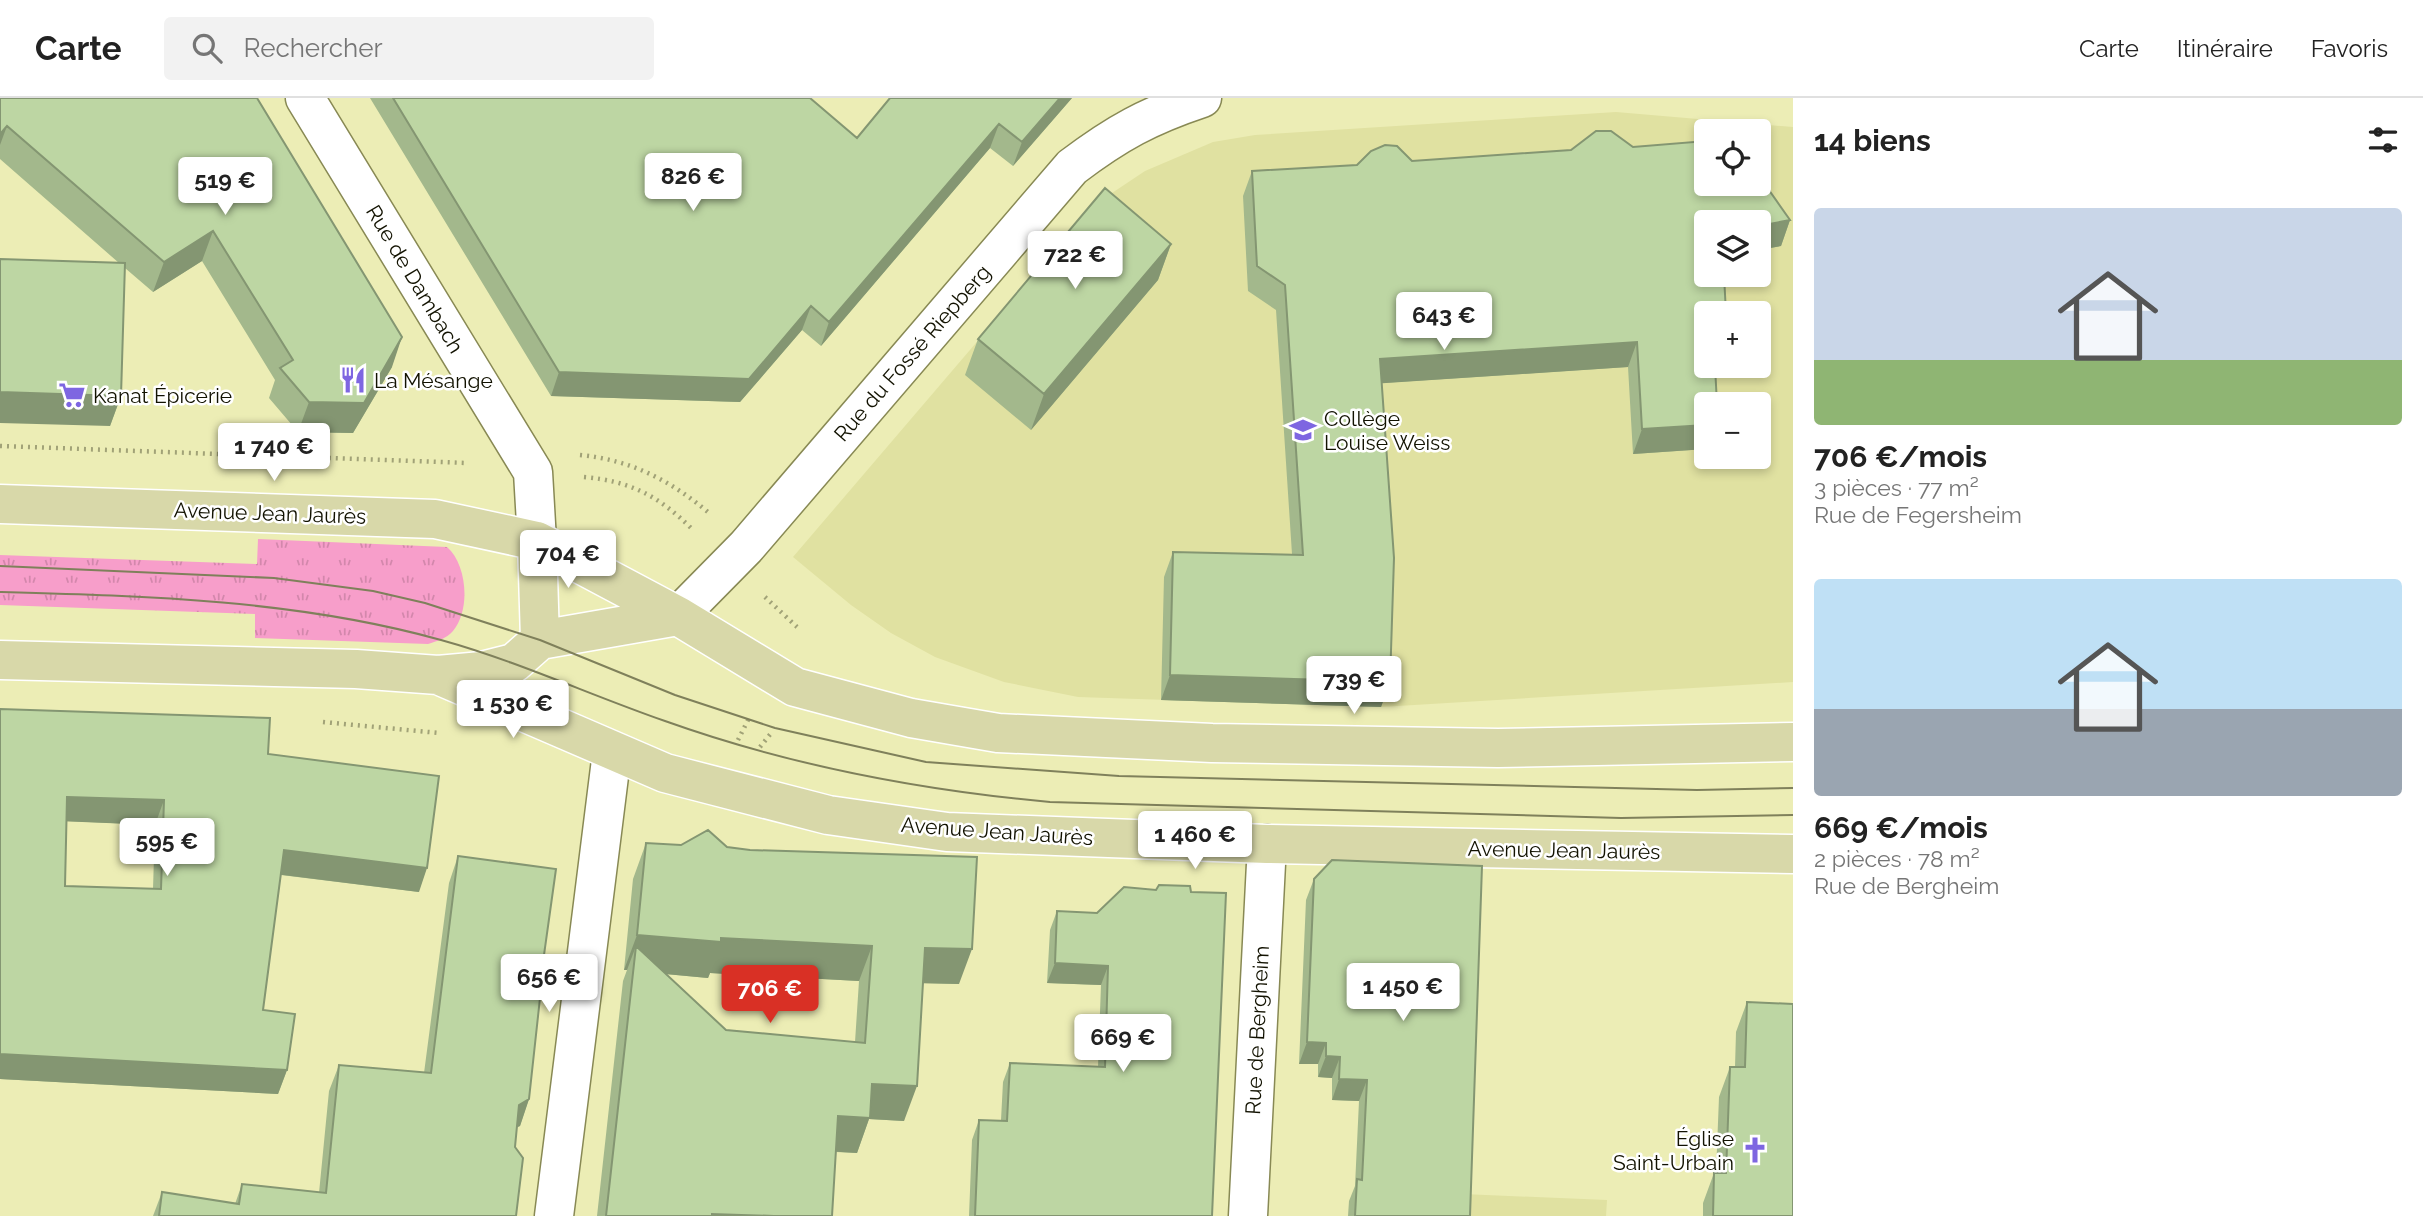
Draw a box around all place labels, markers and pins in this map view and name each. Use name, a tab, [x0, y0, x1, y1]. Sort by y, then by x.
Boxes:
pin: 826 €	[644, 153, 742, 213]
pin: 519 €	[176, 158, 274, 217]
pin: 722 €	[1026, 232, 1124, 291]
pin: 643 €	[1395, 292, 1493, 352]
restaurant icon: La Mésange	[338, 365, 368, 395]
place label: La Mésange	[374, 368, 493, 393]
supermarket icon: Kanat Épicerie	[57, 380, 87, 410]
place label: Kanat Épicerie	[93, 383, 232, 408]
place label: Collège Louise Weiss	[1324, 406, 1450, 455]
school or university icon: Collège Louise Weiss	[1288, 415, 1318, 445]
pin: 1 740 €	[209, 424, 339, 483]
pin: 704 €	[519, 531, 617, 590]
pin: 739 €	[1305, 656, 1403, 716]
pin: 1 530 €	[448, 680, 578, 740]
pin: 1 460 €	[1130, 812, 1260, 871]
pin: 595 €	[118, 818, 216, 878]
pin: 656 €	[500, 954, 598, 1014]
pin: 1 450 €	[1338, 964, 1468, 1023]
pin: 706 €	[721, 965, 819, 1025]
pin: 669 €	[1074, 1014, 1172, 1074]
place label: Église Saint-Urbain	[1613, 1126, 1734, 1175]
church icon: Église Saint-Urbain	[1740, 1135, 1770, 1165]

